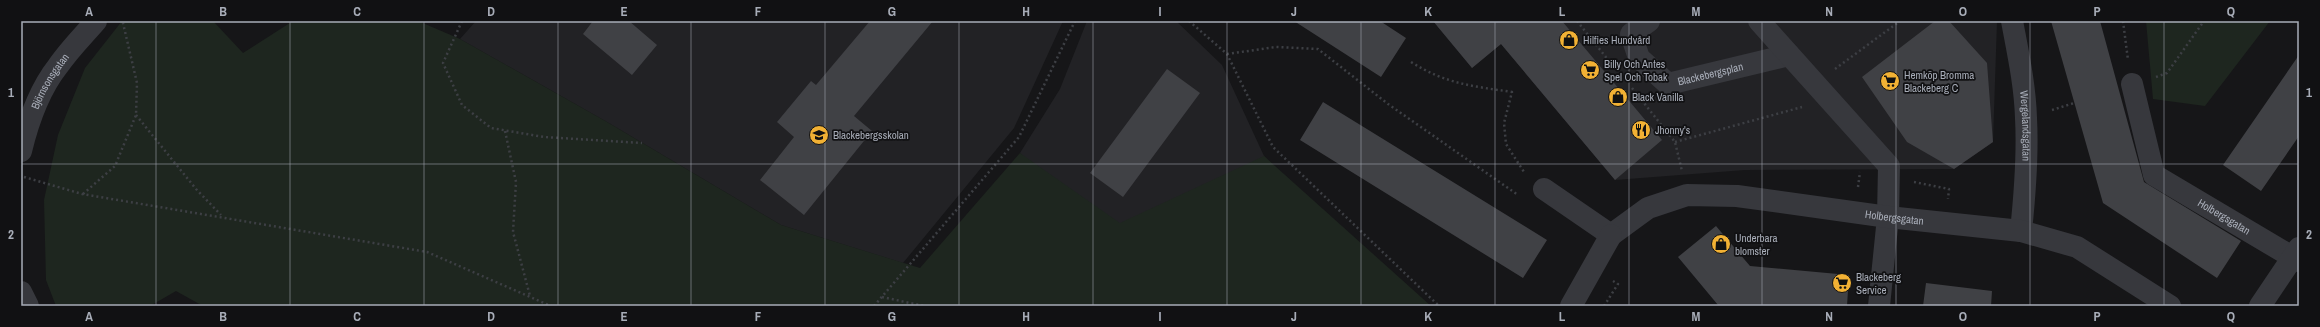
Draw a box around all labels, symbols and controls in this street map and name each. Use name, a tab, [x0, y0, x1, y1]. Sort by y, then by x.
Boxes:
text: A	[85, 3, 93, 20]
text: B	[219, 3, 227, 20]
text: C	[353, 3, 361, 20]
text: D	[487, 3, 495, 20]
text: E	[620, 3, 628, 20]
text: F	[755, 3, 762, 20]
text: G	[888, 3, 896, 20]
text: H	[1022, 3, 1030, 20]
text: I	[1159, 3, 1162, 20]
text: J	[1291, 3, 1297, 20]
text: K	[1424, 3, 1432, 20]
text: L	[1559, 3, 1566, 20]
text: M	[1692, 3, 1701, 20]
text: N	[1825, 3, 1833, 20]
text: O	[1959, 3, 1967, 20]
text: P	[2093, 3, 2101, 20]
text: Q	[2227, 3, 2235, 20]
shop icon: Hilfies Hundvård	[1558, 29, 1580, 51]
place label: Hilfies Hundvård	[1583, 33, 1650, 47]
street label: Björnsonsgatan	[28, 50, 72, 111]
place label: Billy Och Antes Spel Och Tobak	[1604, 57, 1668, 84]
supermarket icon: Billy Och Antes Spel Och Tobak	[1579, 59, 1601, 81]
street label: Blackebergsplan	[1676, 59, 1744, 88]
place label: Hemköp Bromma Blackeberg C	[1904, 68, 1974, 95]
supermarket icon: Hemköp Bromma Blackeberg C	[1879, 70, 1901, 92]
text: 1	[8, 84, 14, 101]
text: 1	[2306, 84, 2312, 101]
shop icon: Black Vanilla	[1607, 86, 1629, 108]
place label: Black Vanilla	[1632, 90, 1683, 104]
street label: Wergelandsgatan	[2017, 90, 2034, 161]
restaurant icon: Jhonny's	[1630, 119, 1652, 141]
place label: Jhonny's	[1655, 123, 1691, 137]
school or university icon: Blackebergsskolan	[808, 124, 830, 146]
place label: Blackebergsskolan	[833, 128, 909, 142]
street label: Holbergsgatan	[2195, 195, 2253, 238]
street label: Holbergsgatan	[1864, 207, 1924, 228]
text: 2	[8, 226, 14, 243]
text: 2	[2306, 226, 2312, 243]
place label: Underbara blomster	[1735, 231, 1778, 258]
shop icon: Underbara blomster	[1710, 233, 1732, 255]
place label: Blackeberg Service	[1856, 270, 1901, 297]
supermarket icon: Blackeberg Service	[1831, 272, 1853, 294]
text: A	[85, 308, 93, 325]
text: B	[219, 308, 227, 325]
text: C	[353, 308, 361, 325]
text: D	[487, 308, 495, 325]
text: E	[620, 308, 628, 325]
text: F	[755, 308, 762, 325]
text: G	[888, 308, 896, 325]
text: H	[1022, 308, 1030, 325]
text: I	[1159, 308, 1162, 325]
text: J	[1291, 308, 1297, 325]
text: K	[1424, 308, 1432, 325]
text: L	[1559, 308, 1566, 325]
text: M	[1692, 308, 1701, 325]
text: N	[1825, 308, 1833, 325]
text: O	[1959, 308, 1967, 325]
text: P	[2093, 308, 2101, 325]
text: Q	[2227, 308, 2235, 325]

